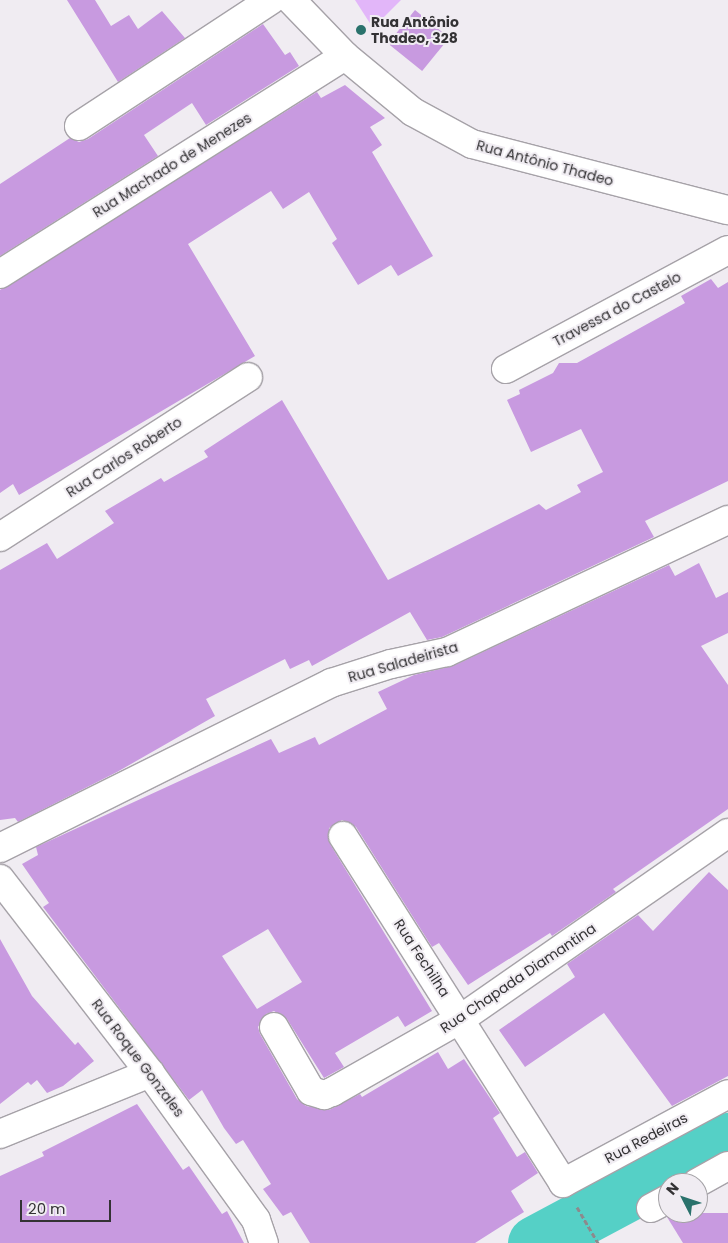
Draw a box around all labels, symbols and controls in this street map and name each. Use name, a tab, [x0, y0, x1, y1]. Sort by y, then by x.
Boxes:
place label: Rua Antônio Thadeo, 328	[371, 14, 459, 46]
marker: Rua Antônio Thadeo, 328	[355, 24, 367, 36]
street label: Rua Machado de Menezes	[90, 109, 254, 221]
street label: Rua Antônio Thadeo	[475, 137, 615, 189]
street label: Travessa do Castelo	[550, 268, 684, 350]
street label: Rua Carlos Roberto	[63, 413, 185, 501]
street label: Rua Saladeirista	[346, 638, 460, 686]
street label: Rua Fechilha	[391, 916, 453, 1000]
street label: Rua Chapada Diamantina	[437, 920, 599, 1036]
street label: Rua Roque Gonzales	[88, 996, 188, 1120]
street label: Rua Redeiras	[602, 1109, 690, 1167]
north arrow	[658, 1173, 708, 1223]
text: N	[661, 1178, 683, 1199]
scale bar	[22, 1190, 114, 1222]
text: 20 m	[28, 1198, 66, 1219]

